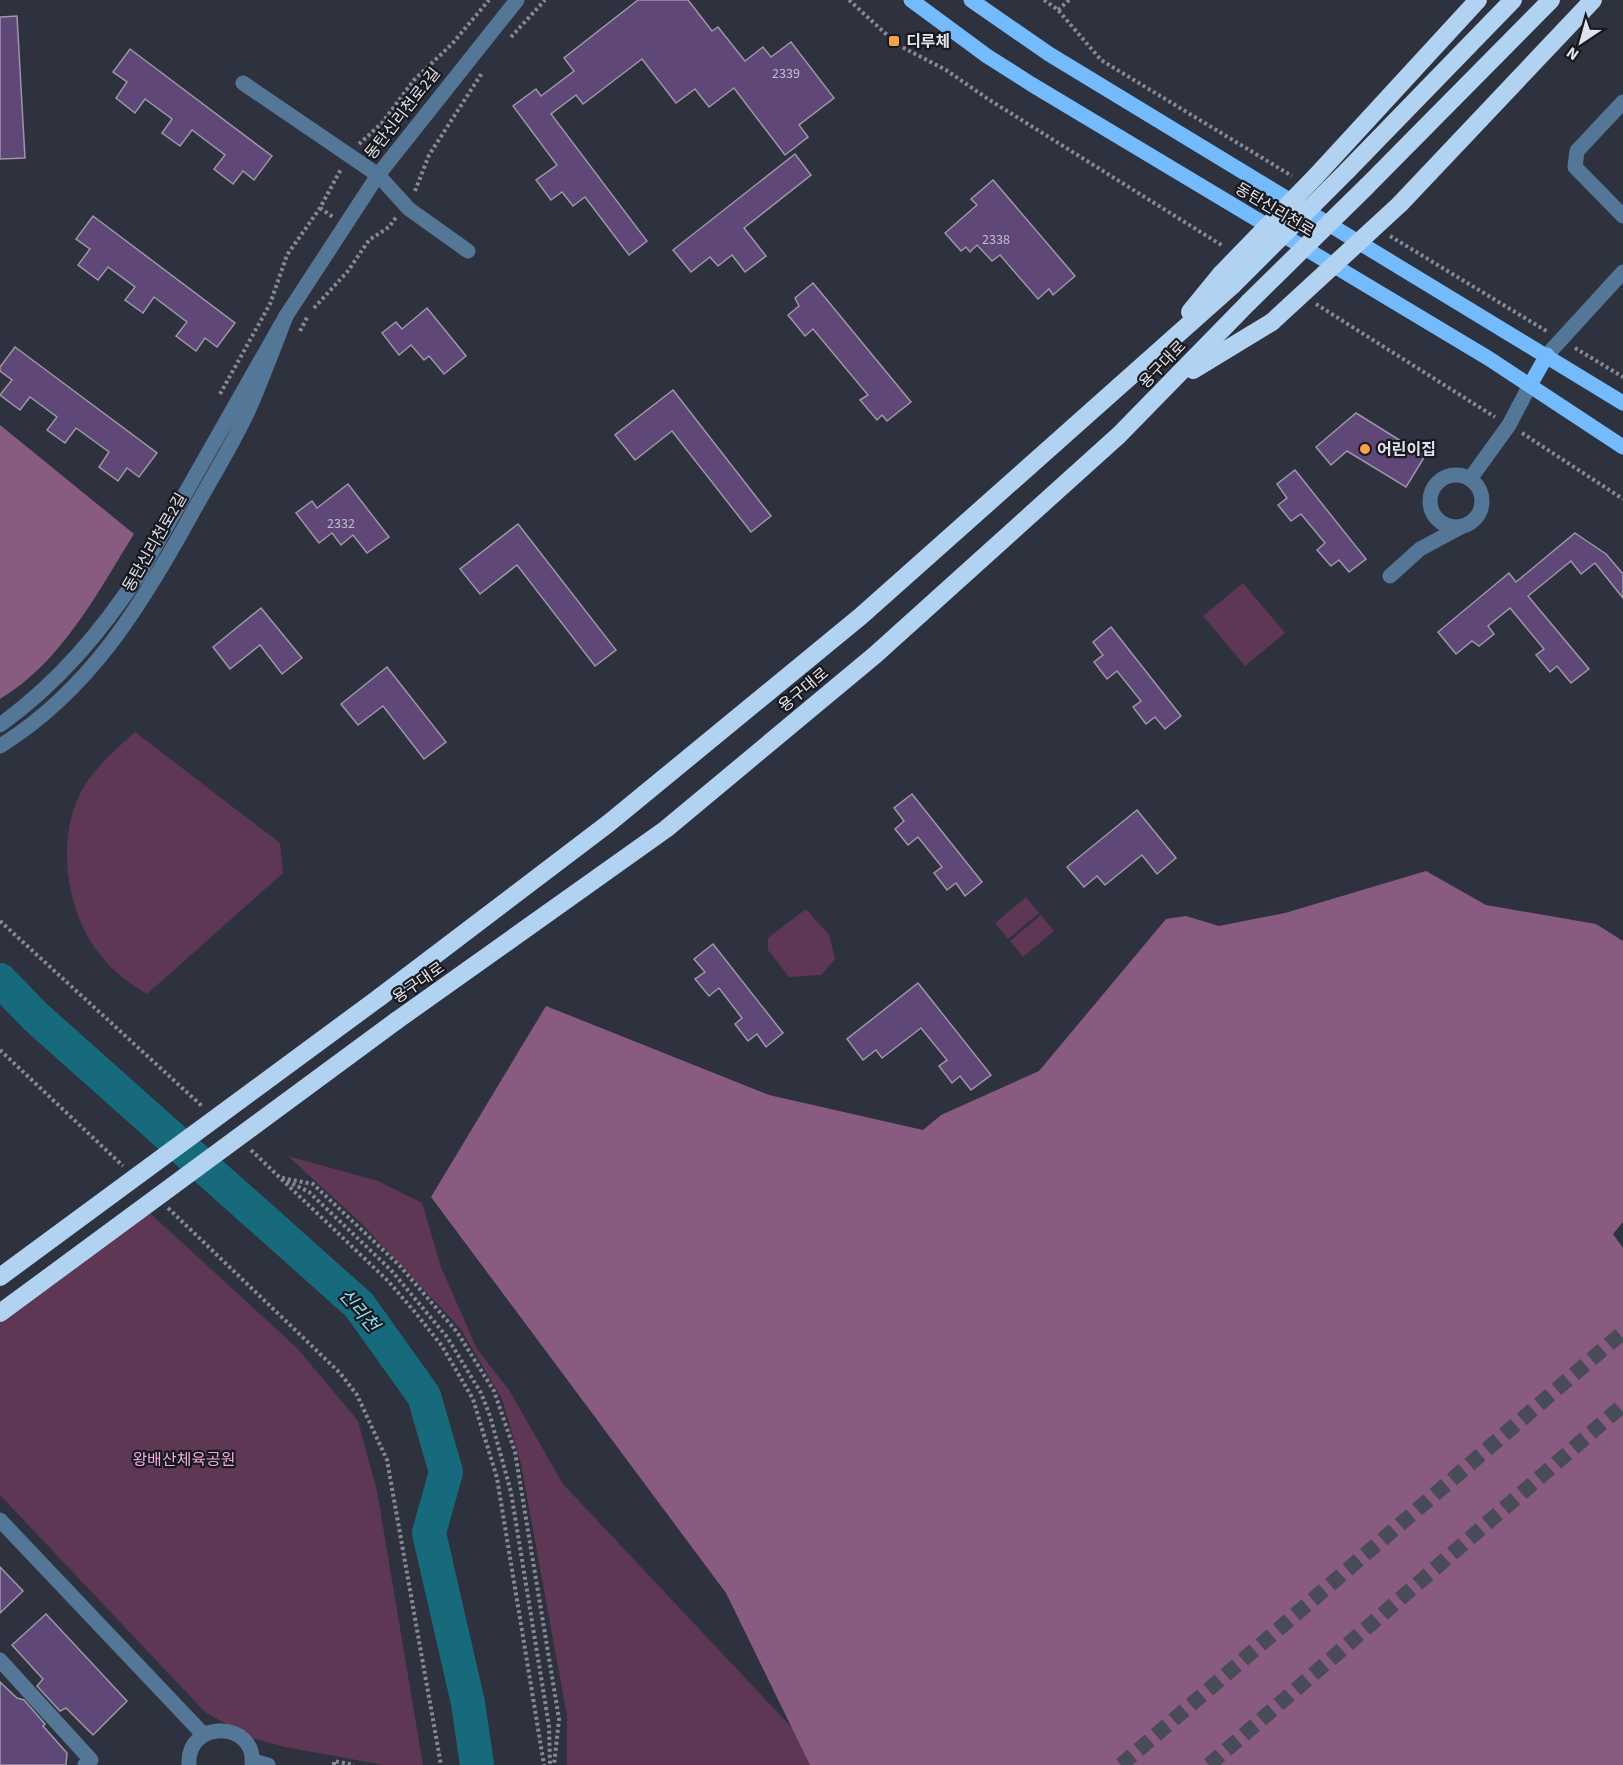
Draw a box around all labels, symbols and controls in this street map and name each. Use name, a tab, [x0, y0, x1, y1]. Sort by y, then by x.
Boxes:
north arrow	[1551, 12, 1611, 72]
place label: 디루체	[906, 31, 950, 53]
marker: 디루체	[887, 34, 901, 48]
text: N	[1562, 41, 1584, 65]
street label: 동탄신리천로2길	[360, 63, 446, 164]
house number: 2339	[772, 64, 800, 84]
street label: 동탄신리천로	[1231, 178, 1318, 242]
house number: 2338	[982, 230, 1010, 250]
street label: 용구대로	[1134, 336, 1191, 394]
place label: 어린이집	[1377, 439, 1436, 461]
marker: 어린이집	[1358, 442, 1372, 456]
street label: 동탄신리천로2길	[118, 489, 192, 596]
house number: 2332	[327, 514, 355, 534]
street label: 용구대로	[774, 662, 833, 717]
street label: 용구대로	[388, 957, 449, 1009]
water label: 신리천	[333, 1283, 386, 1339]
park label: 왕배산체육공원	[132, 1449, 236, 1471]

